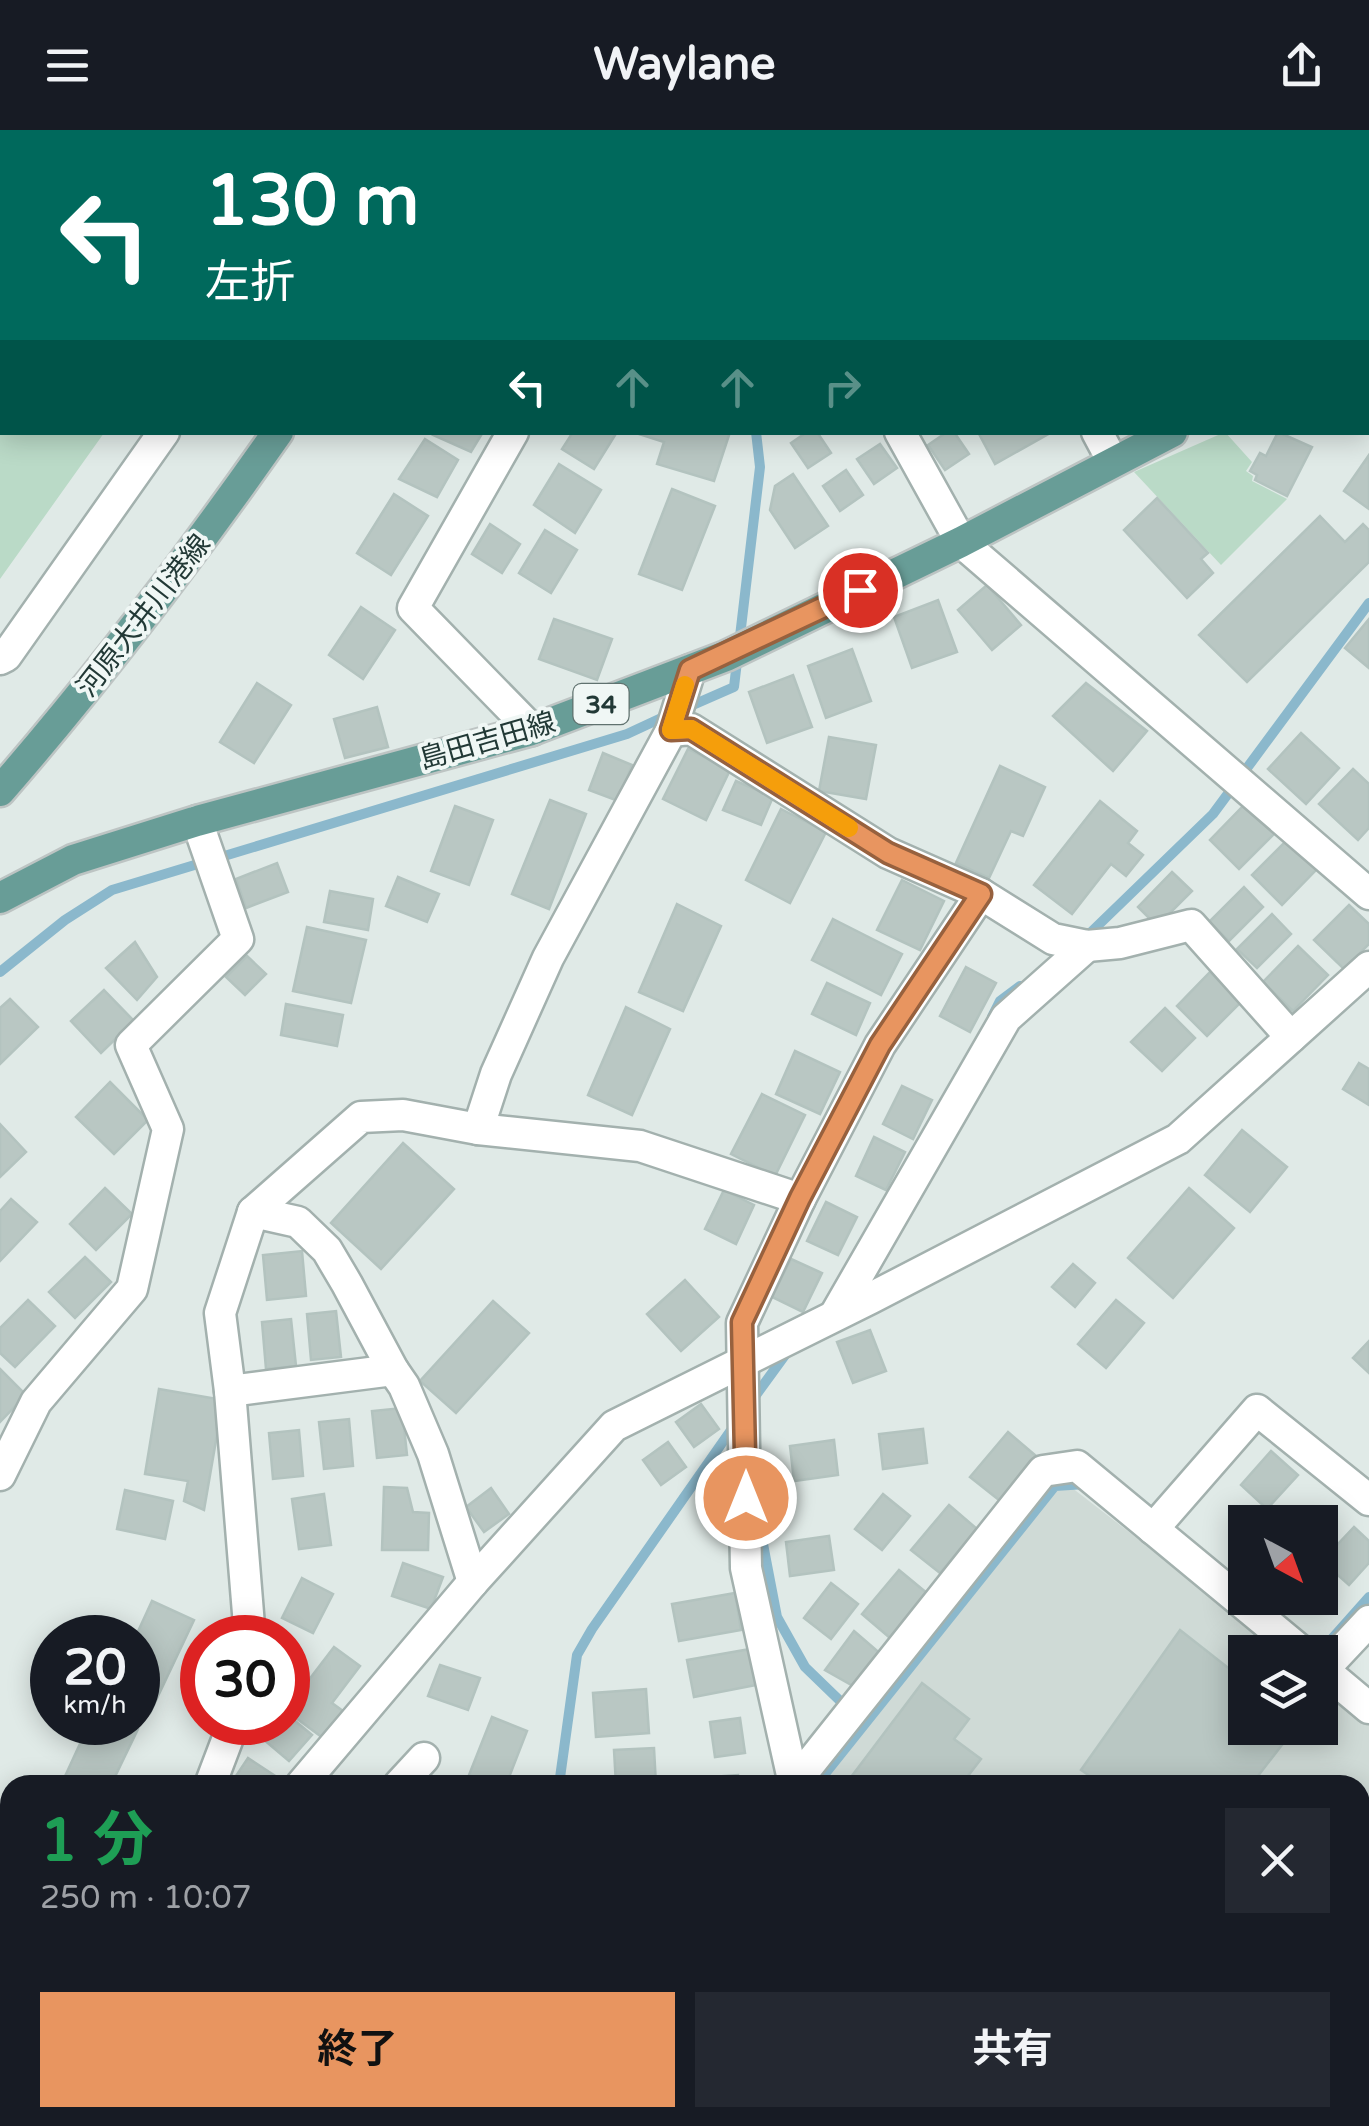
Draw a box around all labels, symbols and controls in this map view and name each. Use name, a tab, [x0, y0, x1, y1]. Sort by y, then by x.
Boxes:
icon: menu	[40, 38, 95, 93]
text: Waylane	[593, 38, 776, 92]
icon: share	[1274, 38, 1329, 93]
text: 130 m	[205, 160, 419, 244]
icon: left	[40, 170, 170, 300]
text: 左折	[205, 256, 295, 310]
icon: left	[500, 360, 555, 415]
icon: ahead	[605, 360, 660, 415]
icon: ahead	[710, 360, 765, 415]
icon: right	[815, 360, 870, 415]
street label: 河原大井川港線	[70, 528, 218, 703]
pin	[818, 548, 903, 633]
icon: arrive	[833, 563, 888, 618]
road number: 34	[574, 684, 628, 724]
street label: 島田吉田線	[415, 705, 559, 777]
position arrow	[694, 1446, 798, 1550]
north arrow	[1228, 1505, 1338, 1615]
map controls	[1228, 1505, 1338, 1745]
speed limit sign: 30	[180, 1615, 310, 1745]
button: layers	[1228, 1635, 1338, 1745]
text: 20	[64, 1638, 126, 1698]
text: km/h	[64, 1690, 126, 1720]
text: 1 分	[40, 1805, 153, 1877]
button: close	[1225, 1808, 1330, 1913]
text: 250 m · 10:07	[40, 1879, 252, 1917]
button: 終了	[40, 1992, 675, 2107]
button: 共有	[695, 1992, 1330, 2107]

